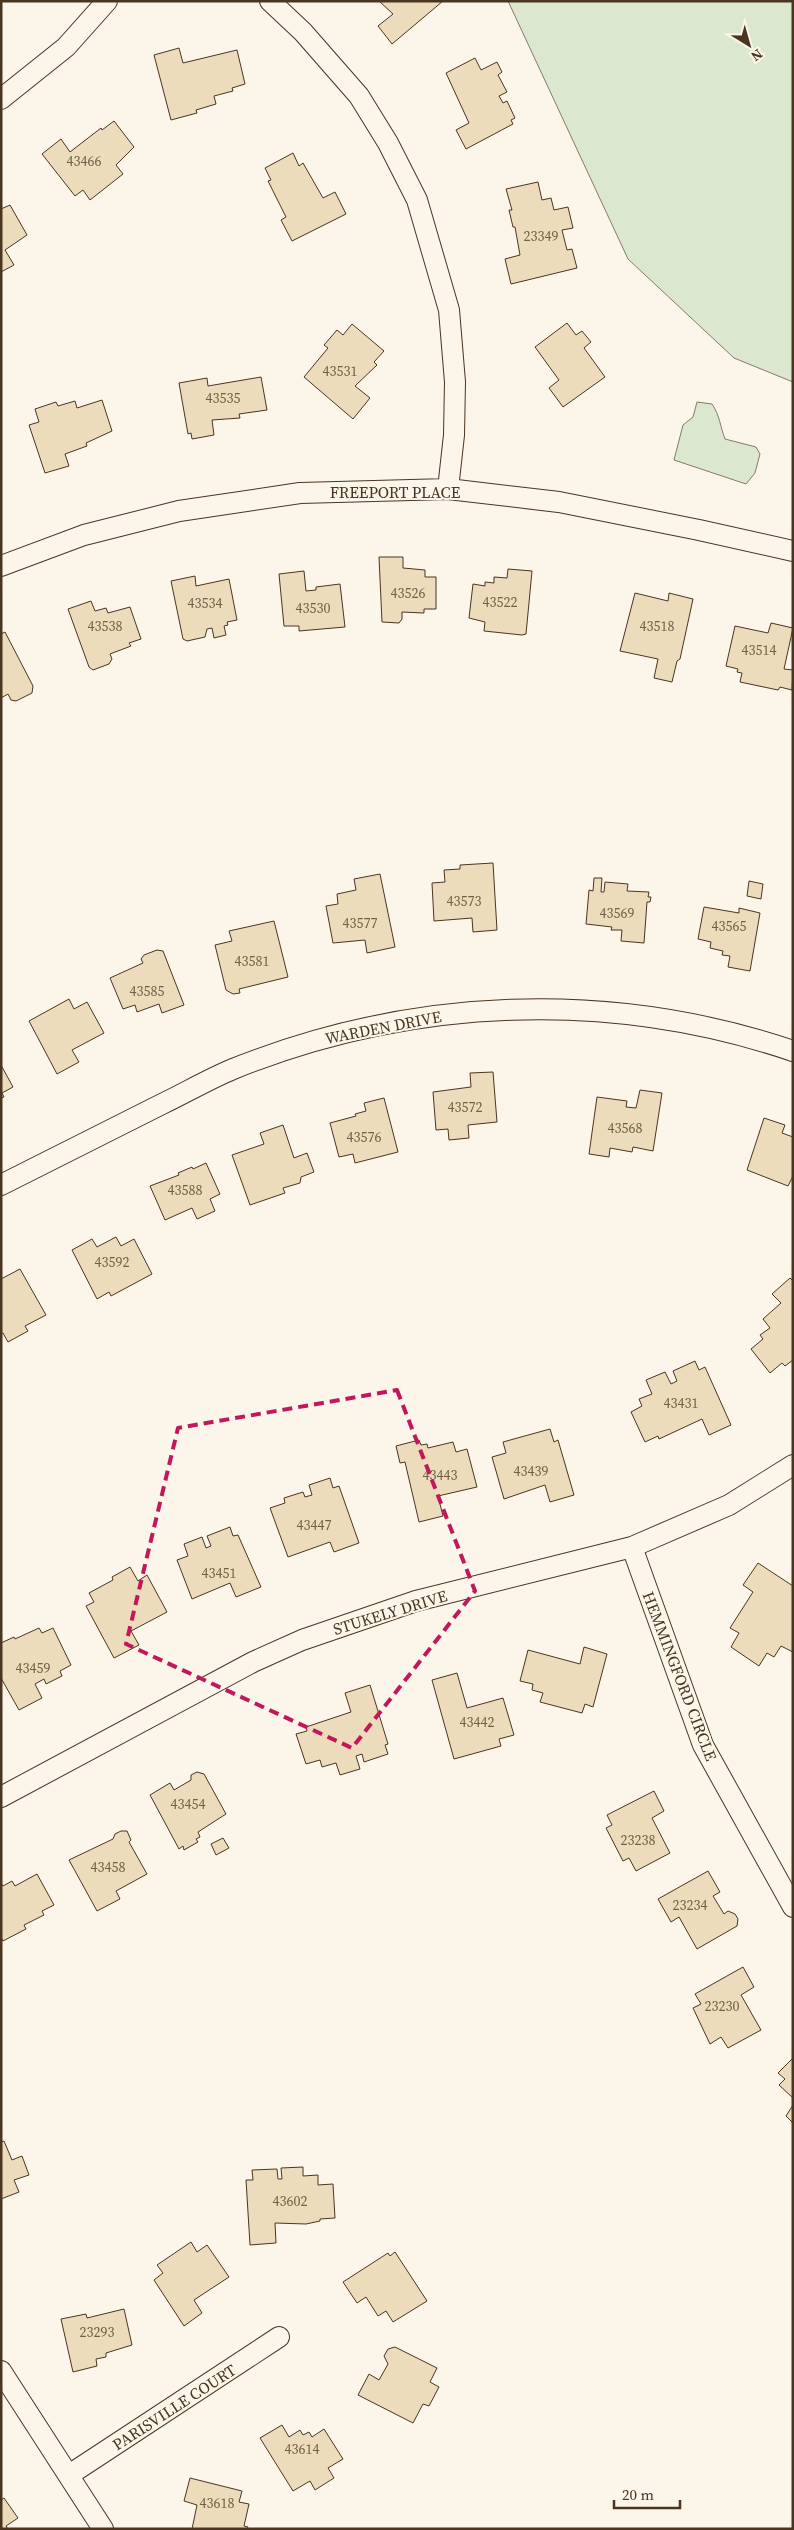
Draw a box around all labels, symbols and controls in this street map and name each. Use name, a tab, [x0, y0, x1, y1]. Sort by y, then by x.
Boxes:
north arrow	[724, 20, 774, 70]
text: N	[747, 44, 767, 66]
house number: 43466	[67, 151, 102, 171]
house number: 23349	[524, 226, 559, 246]
house number: 43531	[323, 361, 358, 381]
house number: 43535	[206, 388, 241, 408]
street label: FREEPORT PLACE	[330, 481, 461, 503]
house number: 43526	[391, 583, 426, 603]
house number: 43522	[483, 592, 518, 612]
house number: 43534	[188, 593, 223, 613]
house number: 43530	[296, 598, 331, 618]
house number: 43538	[88, 616, 123, 636]
house number: 43518	[640, 616, 675, 636]
house number: 43514	[742, 640, 777, 660]
house number: 43573	[447, 891, 482, 911]
house number: 43569	[600, 903, 635, 923]
house number: 43577	[343, 913, 378, 933]
house number: 43565	[712, 916, 747, 936]
house number: 43581	[235, 951, 270, 971]
house number: 43585	[130, 981, 165, 1001]
street label: WARDEN DRIVE	[323, 1005, 443, 1049]
house number: 43572	[448, 1097, 483, 1117]
house number: 43568	[608, 1118, 643, 1138]
house number: 43576	[347, 1127, 382, 1147]
house number: 43588	[168, 1180, 203, 1200]
house number: 43592	[95, 1252, 130, 1272]
house number: 43431	[664, 1393, 699, 1413]
house number: 43439	[514, 1461, 549, 1481]
house number: 43443	[423, 1465, 458, 1485]
house number: 43447	[297, 1515, 332, 1535]
house number: 43451	[202, 1563, 237, 1583]
street label: STUKELY DRIVE	[330, 1584, 450, 1640]
street label: HEMMINGFORD CIRCLE	[637, 1588, 723, 1764]
house number: 43459	[16, 1658, 51, 1678]
house number: 43442	[460, 1712, 495, 1732]
house number: 43454	[171, 1794, 206, 1814]
house number: 23238	[621, 1830, 656, 1850]
house number: 43458	[91, 1857, 126, 1877]
house number: 23234	[673, 1895, 708, 1915]
house number: 23230	[705, 1996, 740, 2016]
house number: 43602	[273, 2191, 308, 2211]
house number: 23293	[80, 2322, 115, 2342]
street label: PARISVILLE COURT	[108, 2359, 240, 2455]
house number: 43614	[285, 2439, 320, 2459]
scale bar	[614, 2478, 680, 2510]
text: 20 m	[622, 2484, 654, 2505]
house number: 43618	[200, 2493, 235, 2513]

